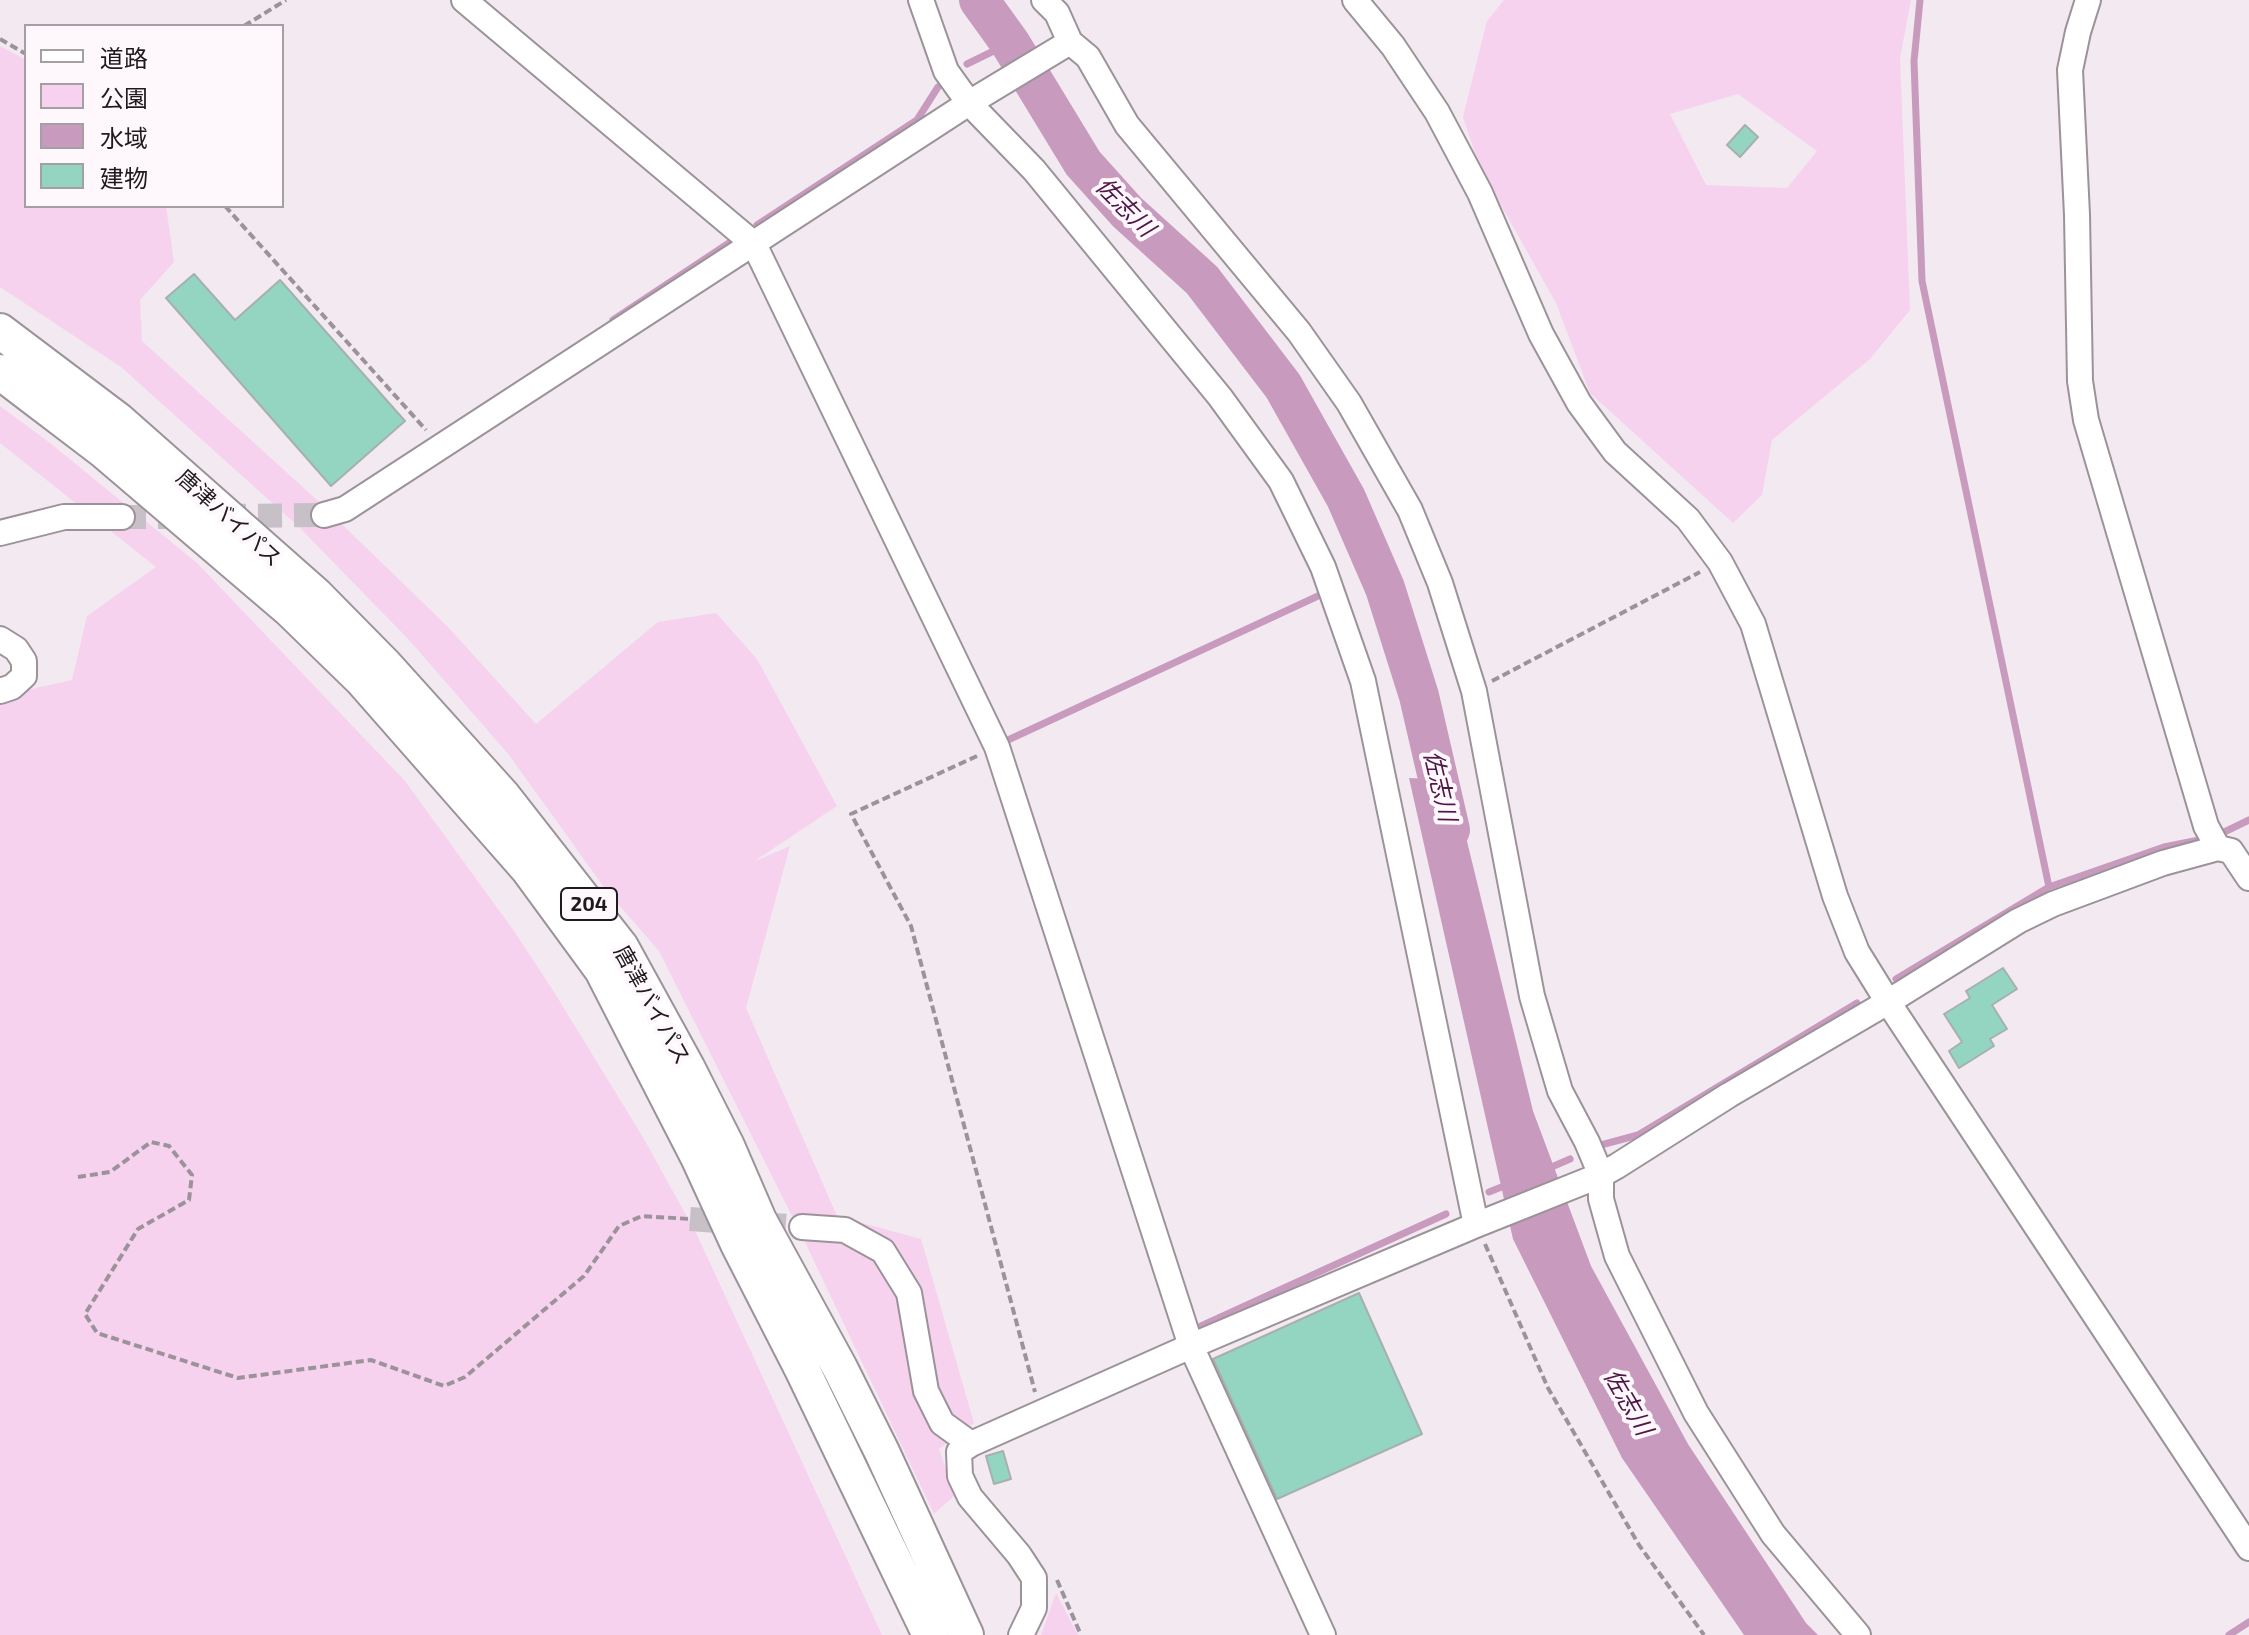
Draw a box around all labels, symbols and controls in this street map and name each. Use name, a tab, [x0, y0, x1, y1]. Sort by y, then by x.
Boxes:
legend	[24, 24, 284, 208]
text: 道路	[100, 43, 148, 72]
text: 公園	[100, 83, 148, 112]
text: 水域	[100, 123, 148, 152]
text: 建物	[100, 163, 148, 192]
water label: 佐志川	[1089, 171, 1161, 243]
street label: 唐津バイパス	[171, 464, 287, 572]
water label: 佐志川	[1418, 748, 1462, 824]
road number: 204	[561, 888, 617, 920]
street label: 唐津バイパス	[608, 941, 696, 1069]
water label: 佐志川	[1598, 1364, 1658, 1440]

